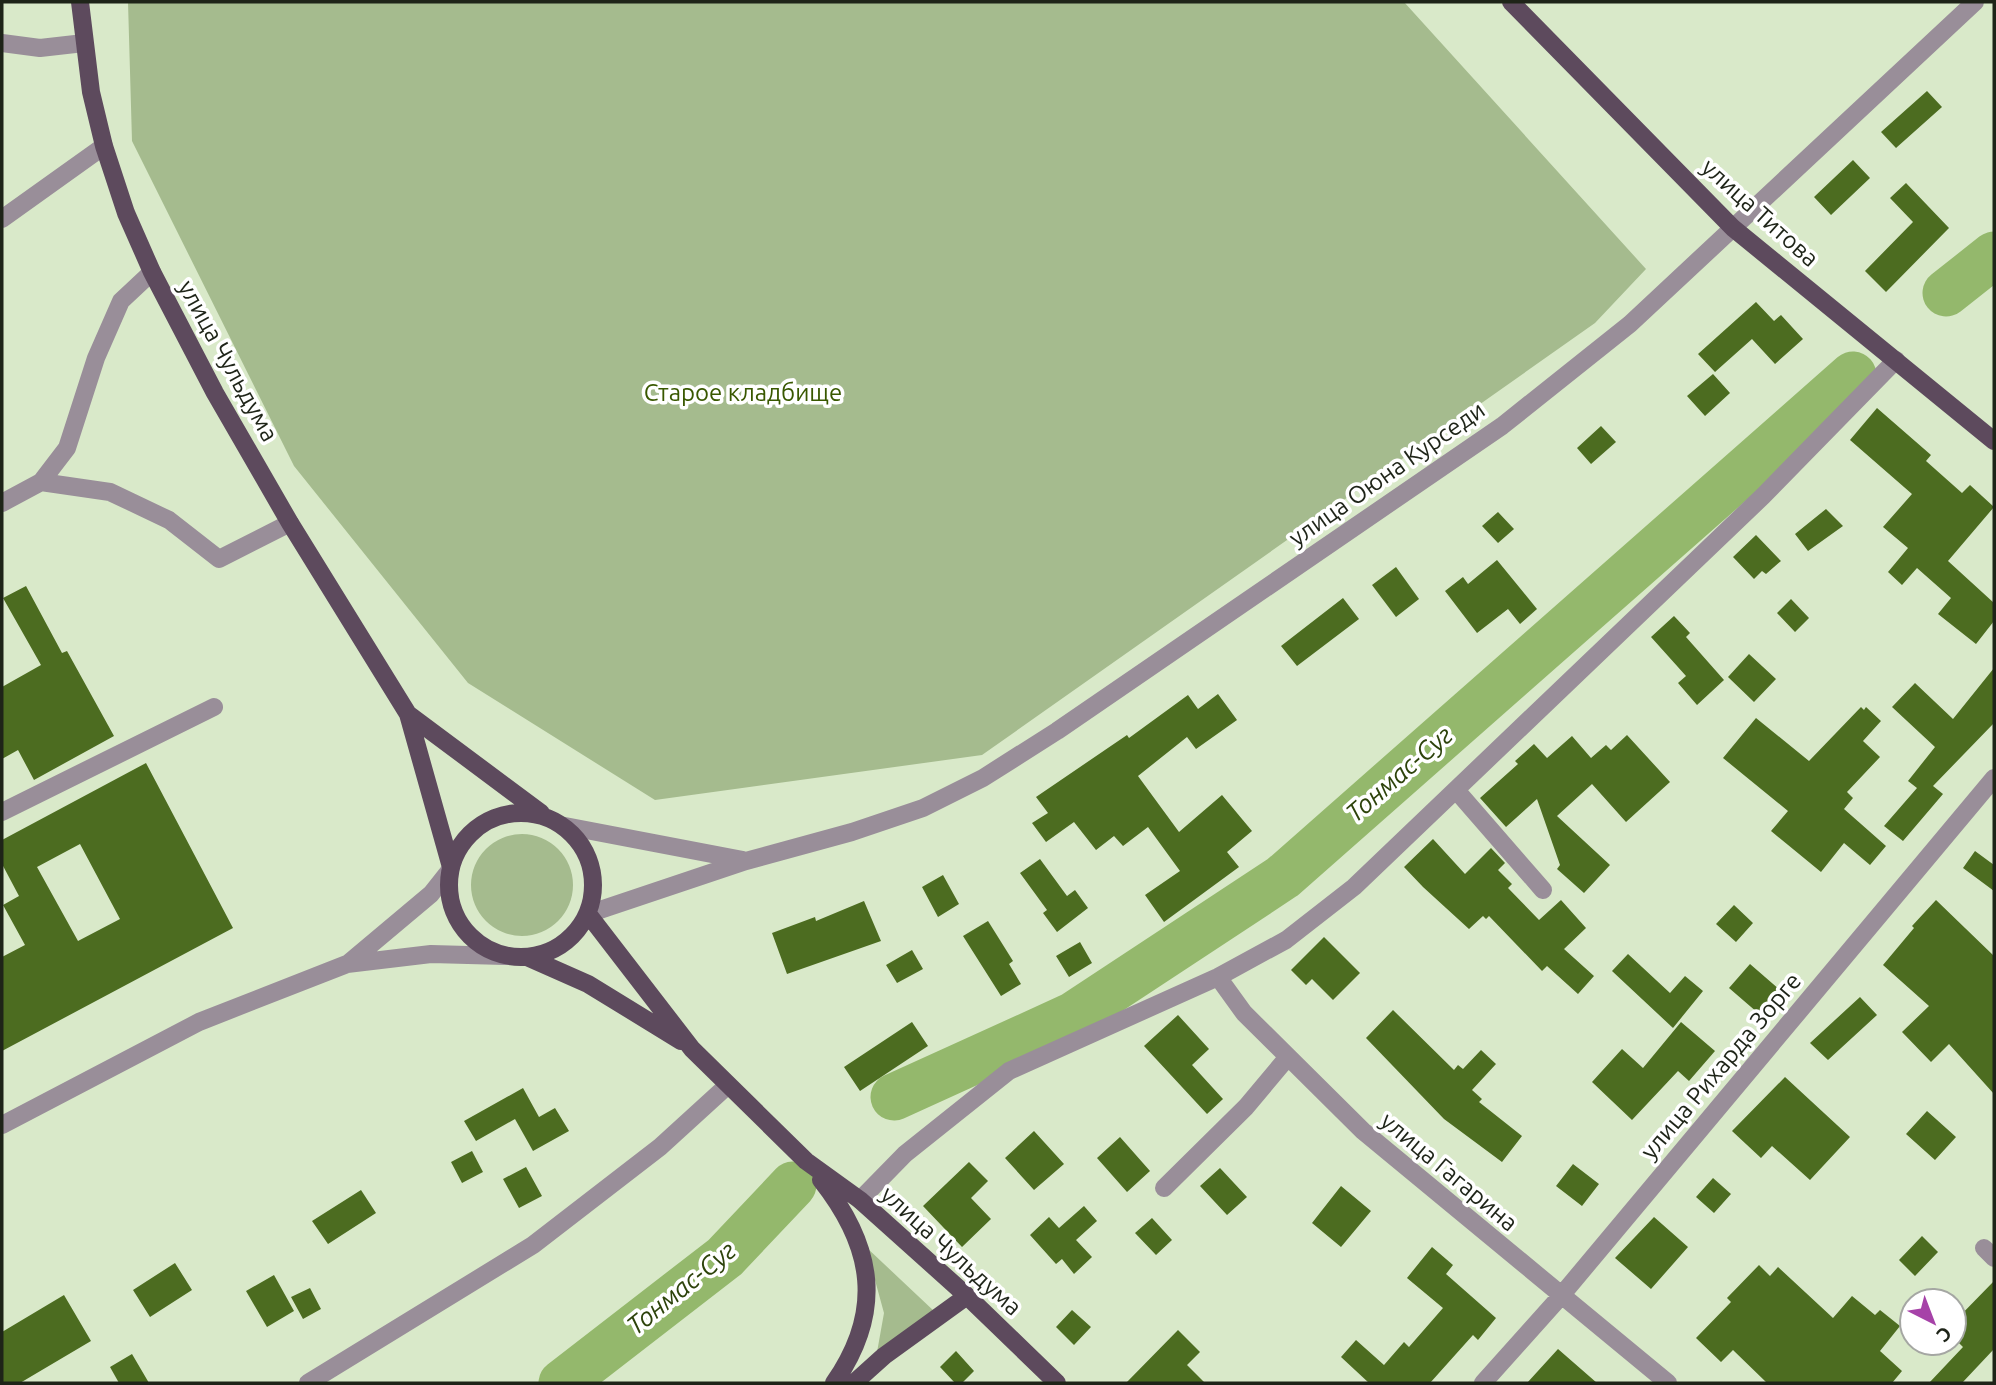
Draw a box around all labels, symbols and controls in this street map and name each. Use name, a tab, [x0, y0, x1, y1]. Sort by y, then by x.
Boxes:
street label: улица Титова	[1696, 153, 1824, 272]
street label: улица Чульдума	[173, 276, 284, 446]
park label: Старое кладбище	[644, 379, 842, 406]
street label: улица Оюна Курседи	[1284, 396, 1490, 551]
water label: Тонмас-Суг	[1340, 720, 1458, 827]
street label: улица Рихарда Зорге	[1635, 967, 1806, 1164]
street label: улица Гагарина	[1376, 1107, 1523, 1237]
street label: улица Чульдума	[876, 1180, 1027, 1321]
water label: Тонмас-Суг	[621, 1235, 741, 1340]
north arrow	[1898, 1287, 1968, 1357]
text: С	[1932, 1322, 1956, 1347]

